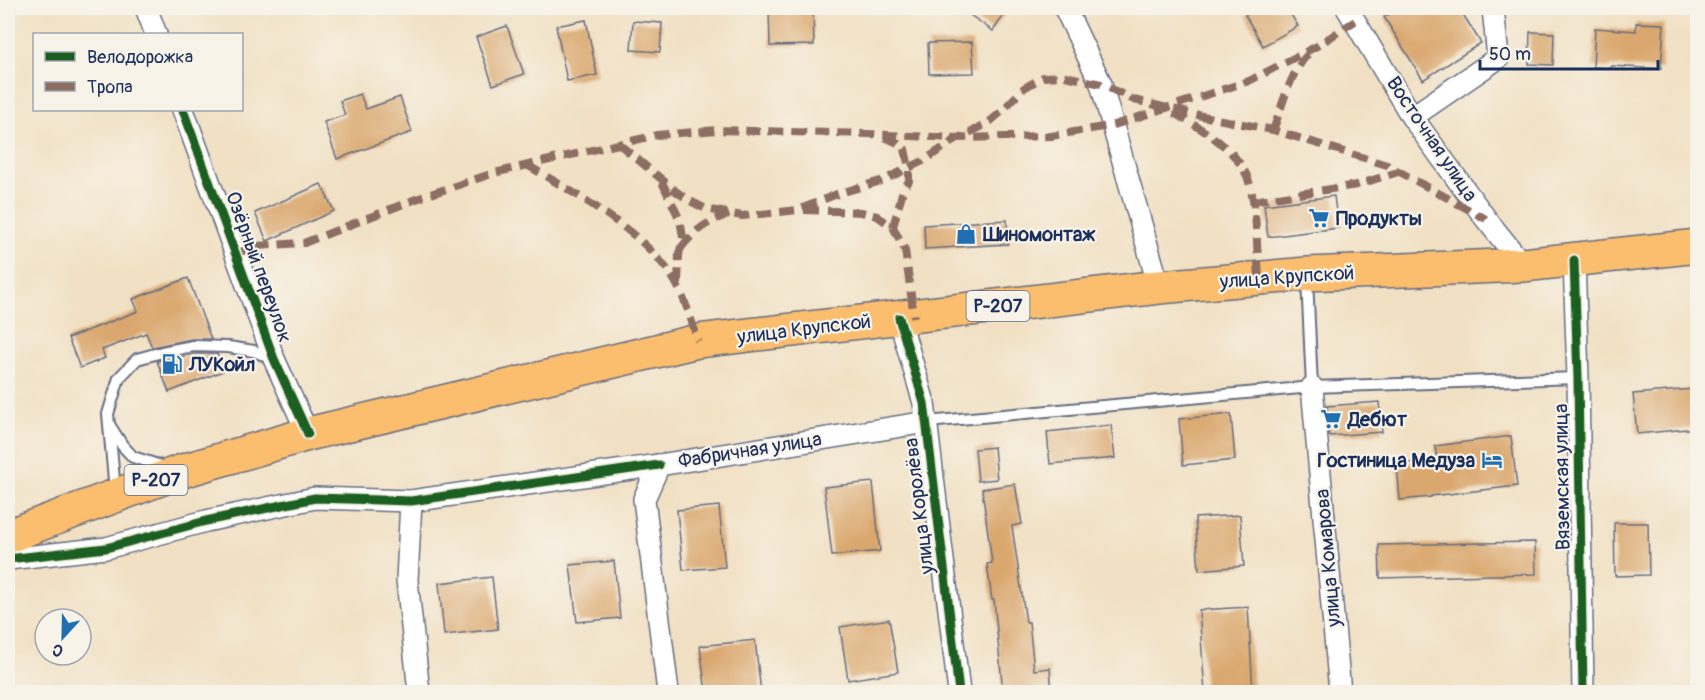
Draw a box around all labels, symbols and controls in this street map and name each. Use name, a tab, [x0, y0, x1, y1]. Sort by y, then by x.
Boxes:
legend	[33, 33, 243, 111]
scale bar	[1480, 33, 1658, 71]
text: 50 m	[1489, 43, 1531, 66]
text: Велодорожка	[87, 46, 193, 69]
street label: Восточная улица	[1381, 72, 1483, 206]
text: Тропа	[87, 76, 133, 99]
street label: Озёрный переулок	[220, 188, 298, 346]
supermarket icon: Продукты	[1307, 206, 1331, 230]
place label: Продукты	[1336, 206, 1422, 231]
shop icon: Шиномонтаж	[954, 222, 978, 246]
place label: Шиномонтаж	[982, 222, 1096, 247]
street label: улица Крупской	[1218, 260, 1355, 294]
road number: Р-207	[966, 291, 1030, 321]
street label: улица Крупской	[735, 308, 872, 350]
fuel station icon: ЛУКойл	[160, 352, 184, 376]
place label: ЛУКойл	[188, 352, 255, 377]
street label: Вяземская улица	[1548, 403, 1576, 551]
supermarket icon: Дебют	[1319, 407, 1343, 431]
place label: Дебют	[1347, 407, 1408, 432]
street label: Фабричная улица	[677, 426, 823, 474]
street label: улица Королёва	[898, 436, 940, 577]
place label: Гостиница Медуза	[1317, 448, 1475, 473]
hotel icon: Гостиница Медуза	[1480, 448, 1504, 472]
road number: Р-207	[124, 465, 188, 495]
street label: улица Комарова	[1310, 488, 1347, 629]
north arrow	[33, 607, 93, 667]
text: С	[49, 639, 66, 661]

